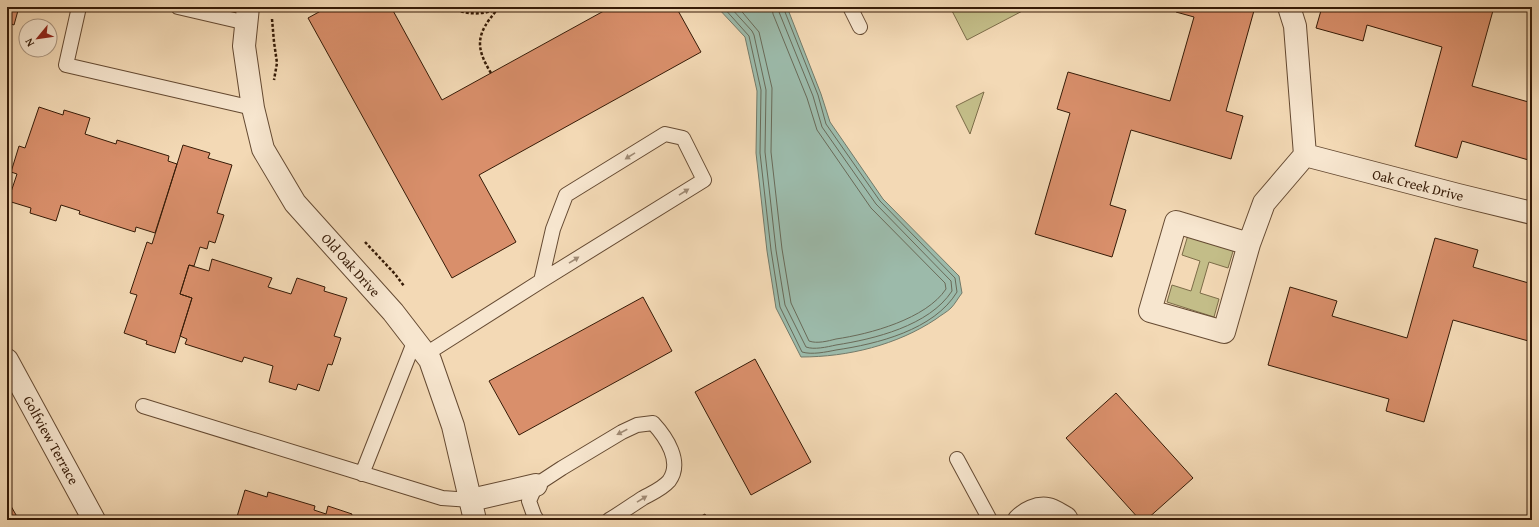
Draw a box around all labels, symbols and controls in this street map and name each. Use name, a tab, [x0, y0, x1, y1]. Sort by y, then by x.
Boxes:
north arrow	[18, 18, 58, 58]
text: N	[20, 35, 38, 50]
one-way arrow	[625, 152, 635, 160]
street label: Oak Creek Drive	[1370, 164, 1466, 206]
one-way arrow	[679, 188, 689, 196]
street label: Old Oak Drive	[317, 229, 385, 302]
one-way arrow	[568, 257, 580, 264]
street label: Golfview Terrace	[18, 392, 84, 489]
one-way arrow	[617, 429, 628, 435]
one-way arrow	[636, 496, 648, 503]

